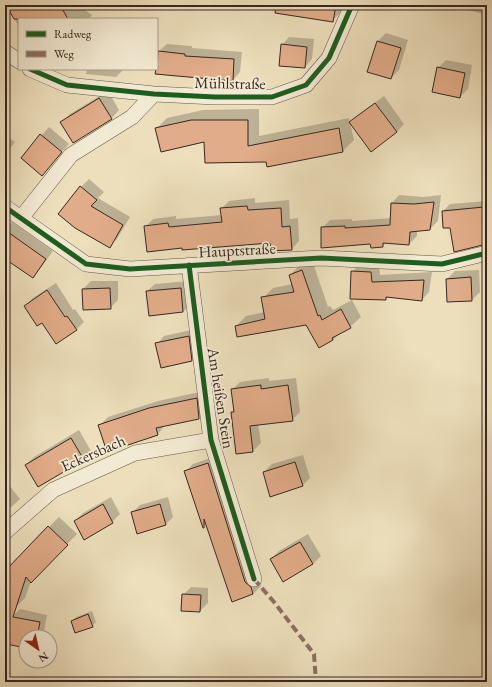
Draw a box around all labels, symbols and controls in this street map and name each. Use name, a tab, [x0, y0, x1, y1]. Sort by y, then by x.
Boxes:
legend	[18, 18, 158, 70]
text: Radweg	[54, 26, 92, 42]
text: Weg	[54, 46, 74, 62]
street label: Mühlstraße	[194, 72, 266, 94]
street label: Hauptstraße	[198, 237, 276, 263]
street label: Am heißen Stein	[202, 345, 239, 451]
street label: Eckersbach	[57, 429, 129, 477]
north arrow	[18, 629, 58, 669]
text: N	[36, 649, 51, 666]

